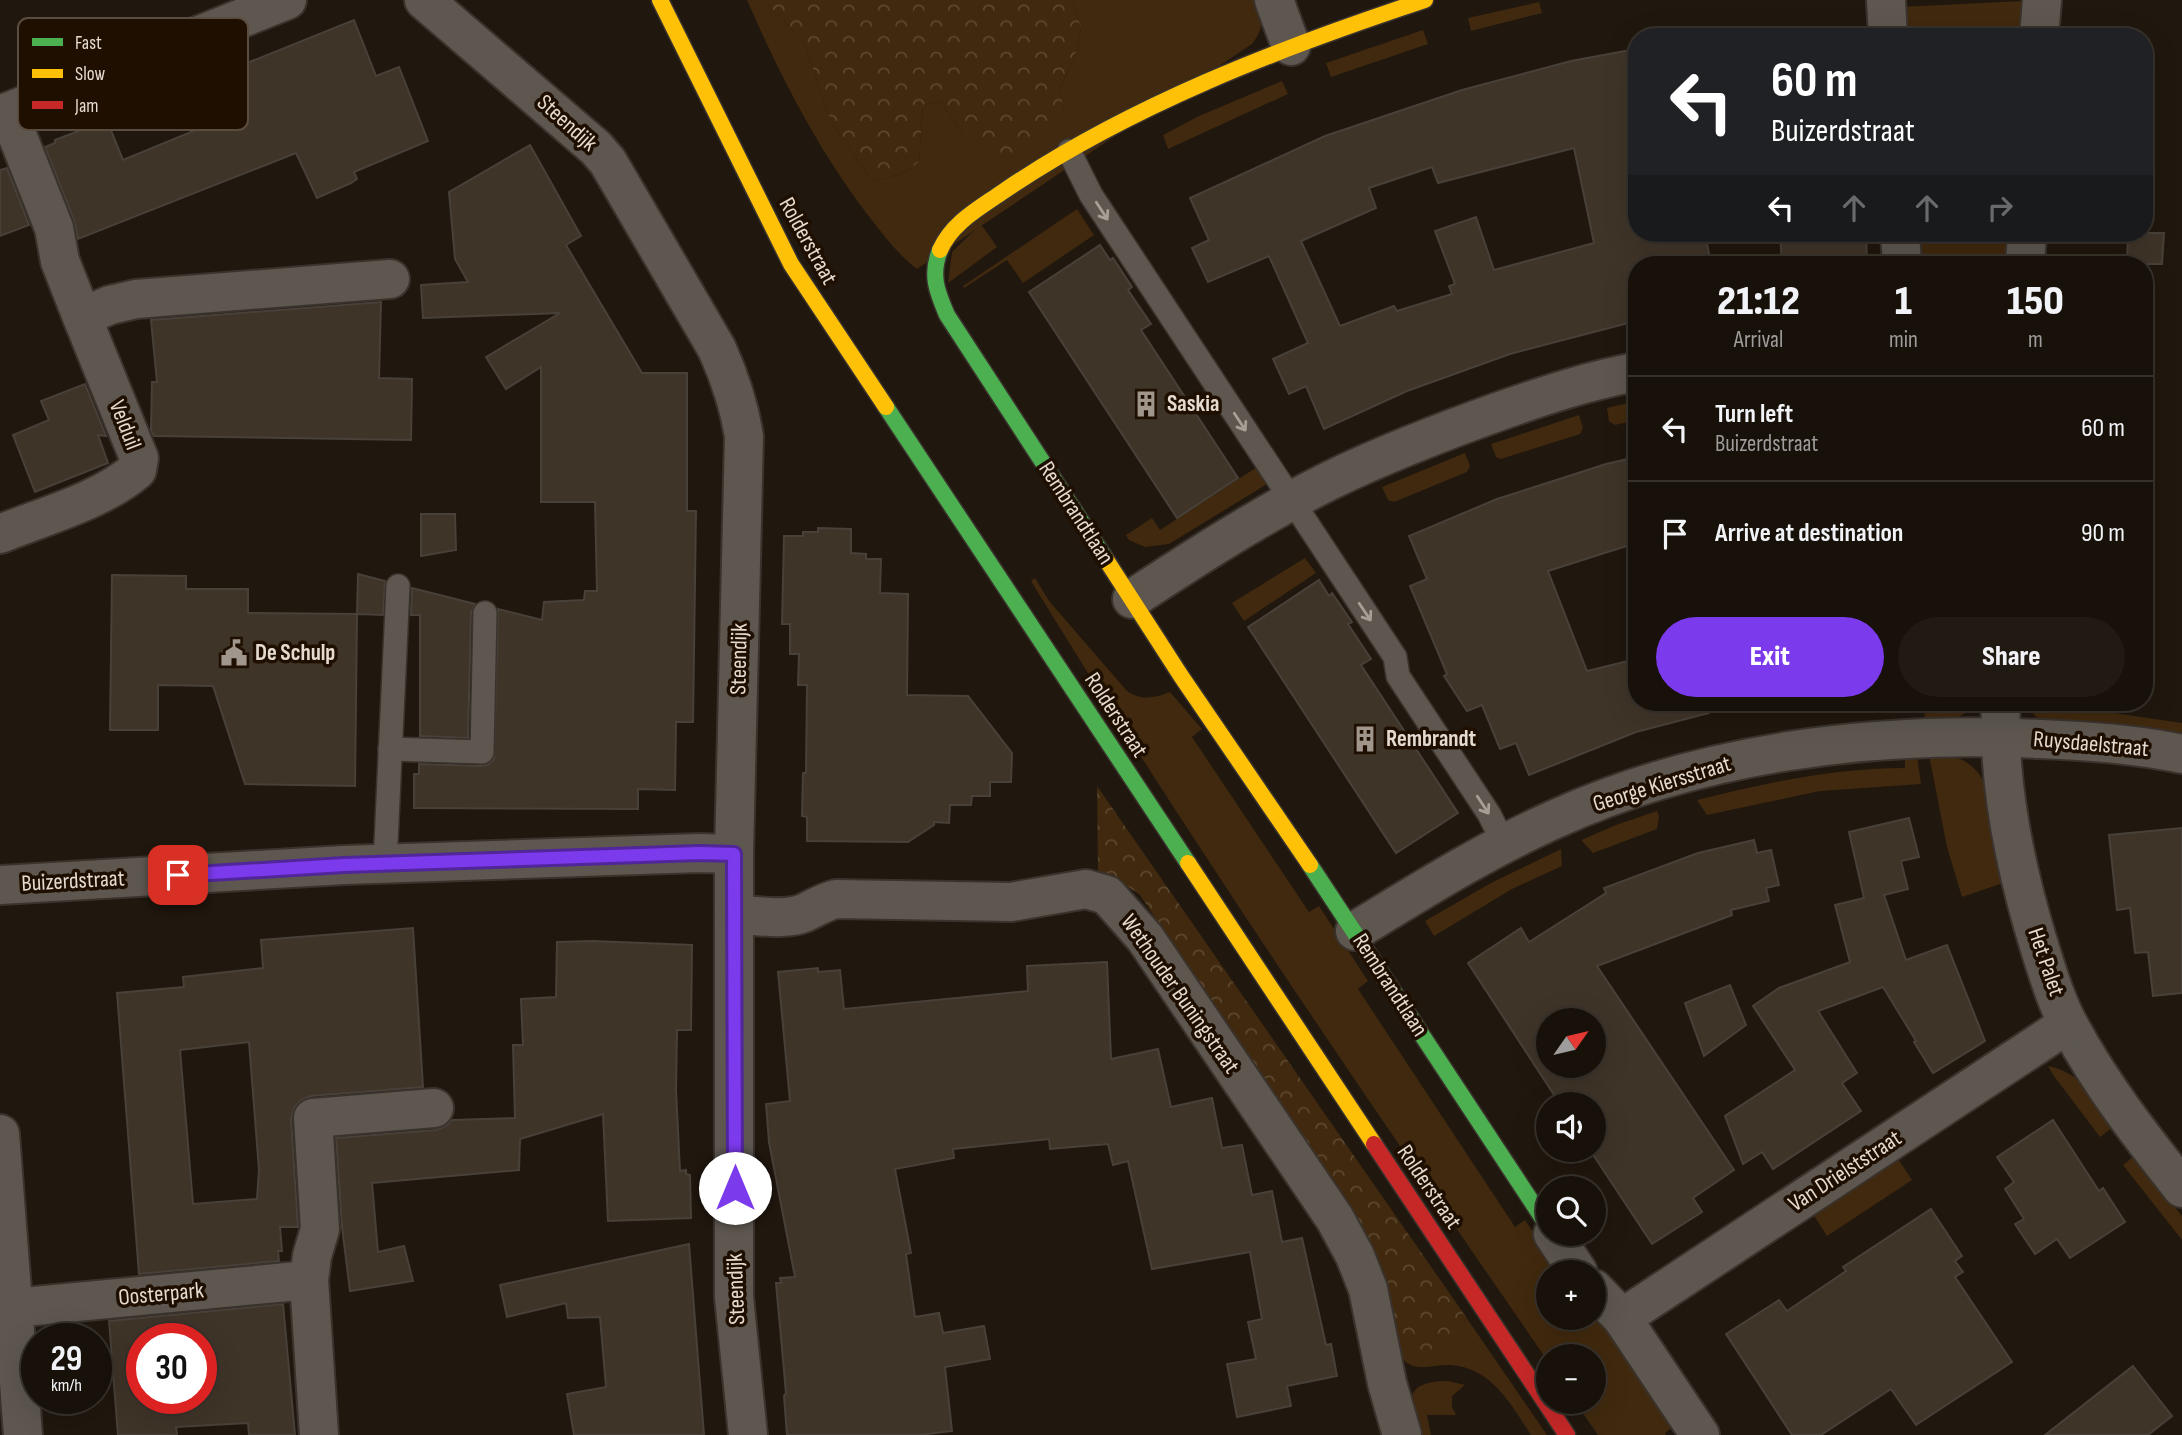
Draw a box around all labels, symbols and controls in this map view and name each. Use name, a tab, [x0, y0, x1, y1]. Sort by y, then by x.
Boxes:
legend	[18, 18, 248, 130]
text: Fast	[75, 32, 102, 55]
text: 60 m	[1771, 52, 1858, 111]
icon: left	[1656, 56, 1747, 147]
text: Slow	[75, 63, 105, 86]
street label: Steendijk	[531, 89, 603, 158]
text: Jam	[74, 95, 98, 118]
text: Buizerdstraat	[1771, 112, 1915, 151]
icon: left	[1762, 189, 1800, 227]
icon: ahead	[1835, 189, 1873, 227]
icon: ahead	[1908, 189, 1946, 227]
icon: right	[1981, 189, 2019, 227]
street label: Rolderstraat	[773, 192, 843, 290]
one-way arrow	[1095, 201, 1109, 220]
text: 21:12	[1717, 276, 1800, 327]
text: 1	[1895, 276, 1912, 327]
text: 150	[2007, 276, 2064, 327]
text: Arrival	[1734, 326, 1783, 354]
text: min	[1889, 326, 1918, 354]
text: m	[2028, 326, 2043, 354]
building icon: Saskia	[1131, 389, 1161, 419]
place label: Saskia	[1167, 390, 1219, 418]
street label: Velduil	[103, 396, 147, 454]
text: Turn left	[1715, 399, 1793, 430]
icon: left	[1656, 410, 1694, 448]
one-way arrow	[1232, 412, 1247, 431]
text: 60 m	[2081, 413, 2125, 444]
text: Buizerdstraat	[1715, 430, 1818, 458]
street label: Rembrandtlaan	[1032, 456, 1120, 570]
icon: arrive	[1656, 515, 1694, 553]
text: Arrive at destination	[1715, 518, 1903, 549]
text: 90 m	[2081, 518, 2125, 549]
one-way arrow	[1357, 602, 1372, 621]
button: Exit	[1656, 617, 1884, 697]
button: Share	[1898, 617, 2125, 697]
street label: Steendijk	[724, 623, 754, 695]
public building icon: De Schulp	[219, 638, 249, 668]
place label: De Schulp	[255, 639, 335, 667]
street label: Rolderstraat	[1078, 667, 1154, 763]
building icon: Rembrandt	[1350, 724, 1380, 754]
place label: Rembrandt	[1386, 725, 1477, 753]
street label: Ruysdaelstraat	[2032, 725, 2150, 763]
street label: George Kiersstraat	[1590, 750, 1734, 818]
one-way arrow	[1476, 794, 1490, 814]
pin	[148, 845, 208, 905]
icon: arrive	[159, 856, 197, 894]
street label: Buizerdstraat	[21, 864, 125, 898]
street label: Wethouder Buningstraat	[1115, 909, 1245, 1079]
street label: Het Palet	[2021, 924, 2071, 1000]
street label: Rembrandtlaan	[1346, 928, 1434, 1042]
north arrow	[1536, 1008, 1606, 1078]
map controls	[1536, 1008, 1606, 1414]
button: sound	[1536, 1092, 1606, 1162]
street label: Van Drielststraat	[1783, 1124, 1907, 1218]
street label: Rolderstraat	[1391, 1140, 1467, 1234]
position arrow	[698, 1151, 772, 1225]
button: search	[1536, 1176, 1606, 1246]
street label: Steendijk	[721, 1252, 751, 1325]
button: +	[1536, 1260, 1606, 1330]
street label: Oosterpark	[117, 1276, 205, 1312]
speed limit sign: 30	[126, 1323, 217, 1414]
text: 29	[51, 1338, 82, 1381]
button: −	[1536, 1344, 1606, 1414]
text: km/h	[51, 1375, 82, 1396]

